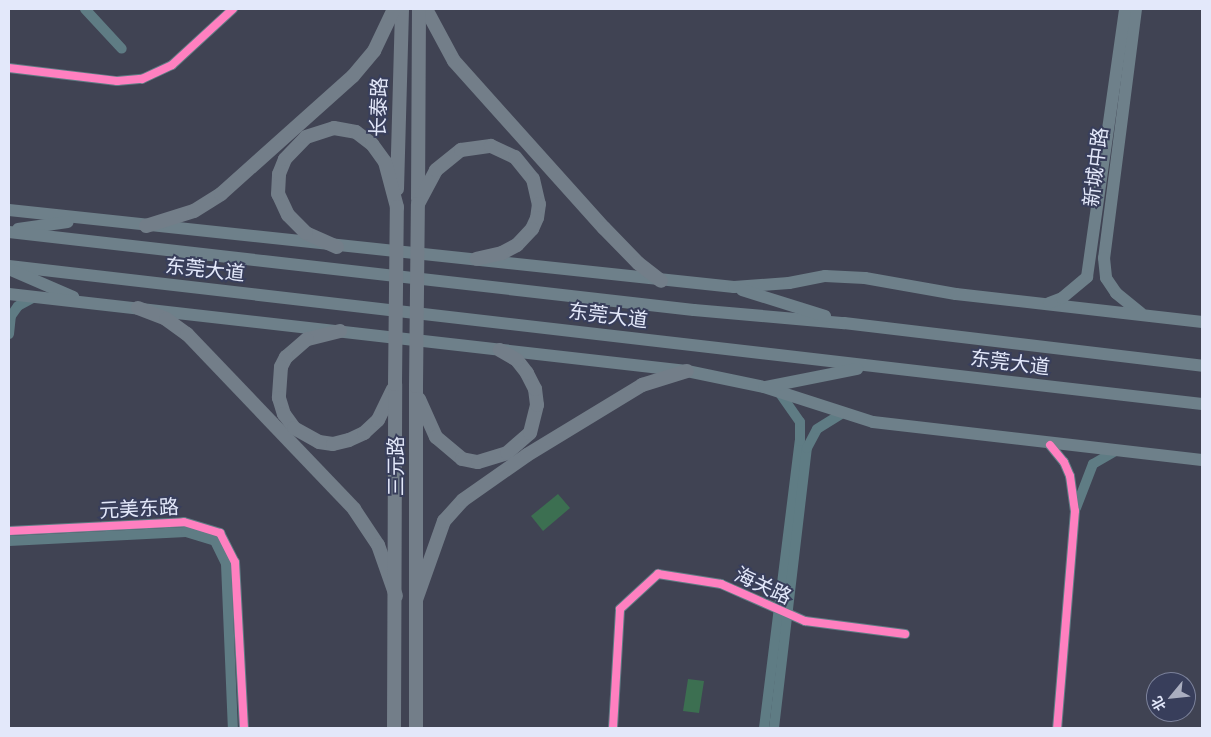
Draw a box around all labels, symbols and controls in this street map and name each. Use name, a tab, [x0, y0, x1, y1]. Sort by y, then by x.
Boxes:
street label: 长泰路	[366, 77, 392, 137]
street label: 新城中路	[1079, 126, 1113, 208]
street label: 东莞大道	[164, 254, 246, 286]
street label: 东莞大道	[567, 299, 649, 333]
street label: 东莞大道	[969, 346, 1051, 380]
street label: 三元路	[384, 436, 408, 496]
street label: 元美东路	[98, 495, 180, 523]
street label: 海关路	[731, 562, 795, 610]
north arrow	[1146, 672, 1196, 722]
text: 北	[1147, 693, 1171, 714]

